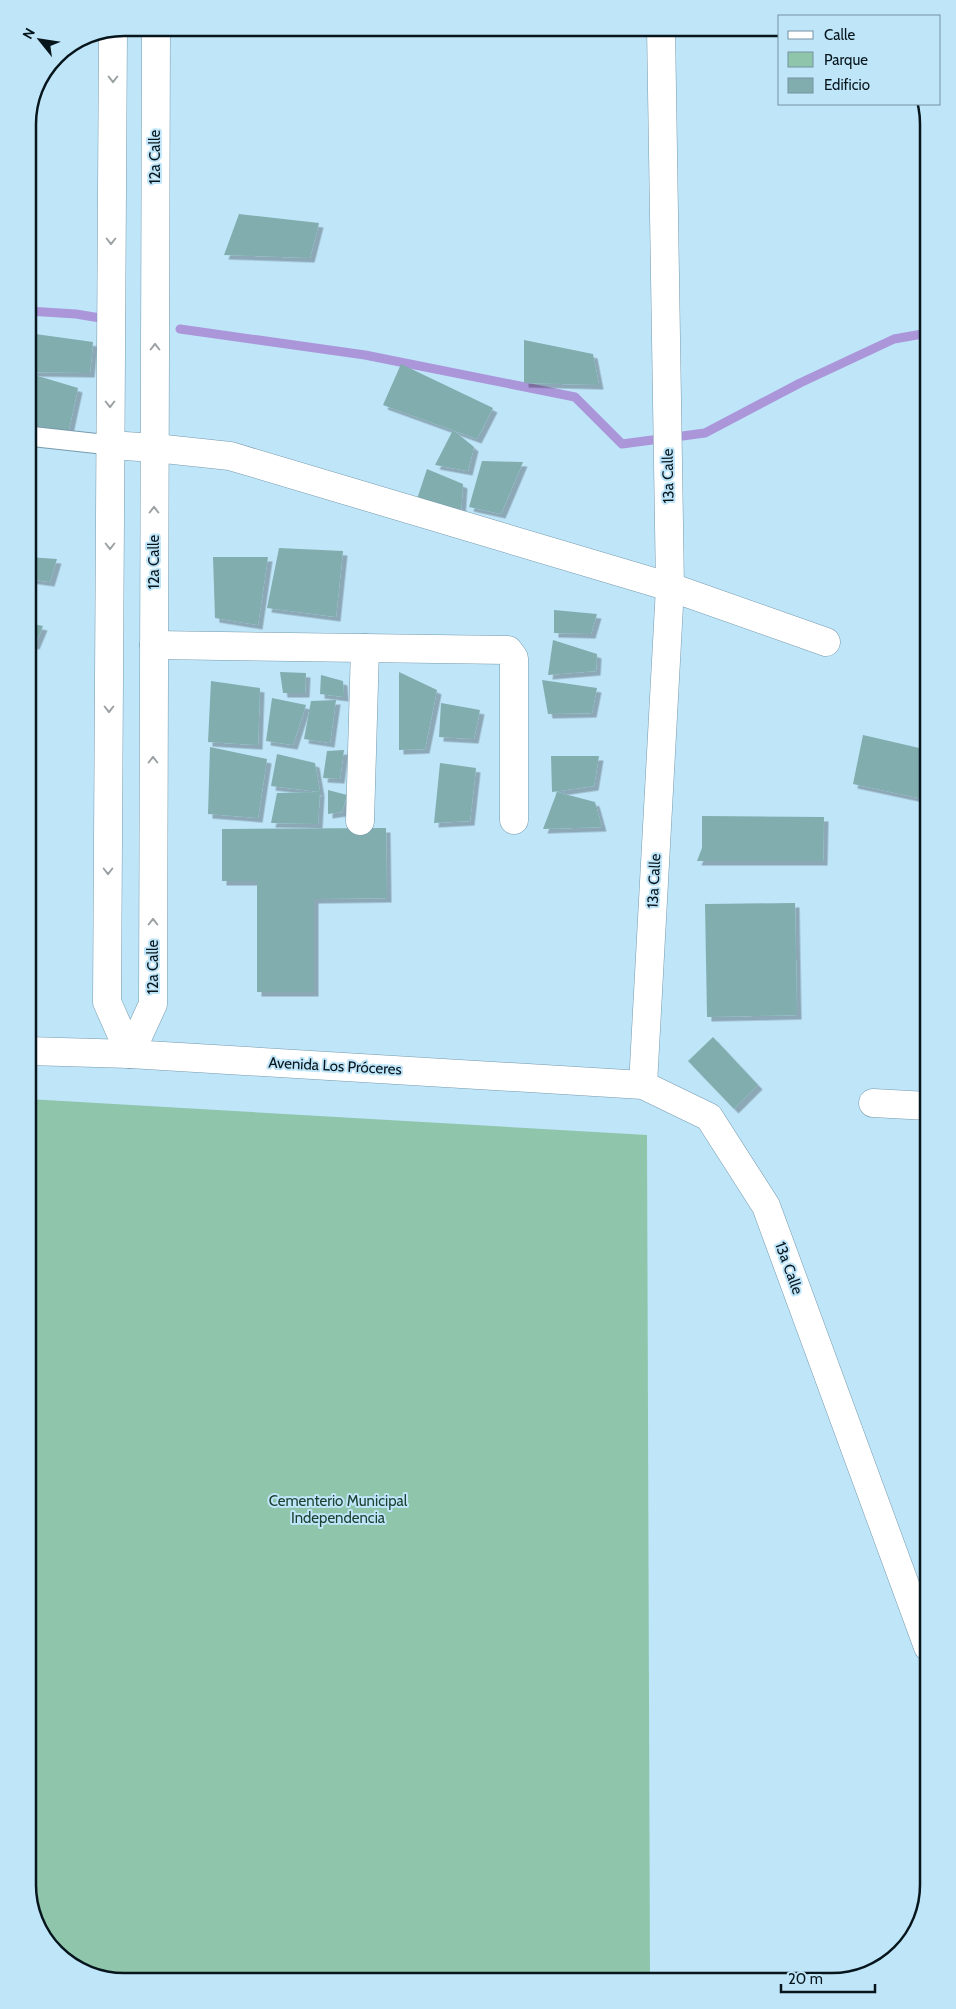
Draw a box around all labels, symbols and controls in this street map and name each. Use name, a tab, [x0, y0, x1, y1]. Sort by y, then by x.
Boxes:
north arrow	[15, 15, 65, 65]
legend	[778, 15, 941, 105]
text: N	[18, 25, 39, 42]
text: Calle	[824, 26, 855, 44]
text: Parque	[824, 51, 868, 69]
one-way arrow	[107, 75, 118, 83]
text: Edificio	[824, 76, 870, 94]
street label: 12a Calle	[146, 129, 164, 184]
one-way arrow	[106, 237, 117, 245]
one-way arrow	[150, 343, 160, 351]
one-way arrow	[105, 400, 115, 408]
street label: 13a Calle	[659, 448, 677, 504]
one-way arrow	[149, 506, 159, 514]
street label: 12a Calle	[145, 534, 163, 589]
one-way arrow	[104, 543, 115, 551]
one-way arrow	[103, 705, 114, 713]
one-way arrow	[148, 756, 158, 764]
street label: 13a Calle	[644, 853, 664, 909]
one-way arrow	[102, 868, 113, 876]
one-way arrow	[148, 918, 158, 926]
street label: 12a Calle	[144, 939, 162, 994]
street label: Avenida Los Próceres	[268, 1054, 402, 1078]
street label: 13a Calle	[771, 1239, 807, 1297]
park label: Cementerio Municipal Independencia	[269, 1492, 408, 1527]
scale bar	[781, 1962, 875, 1994]
text: 20 m	[788, 1970, 823, 1988]

